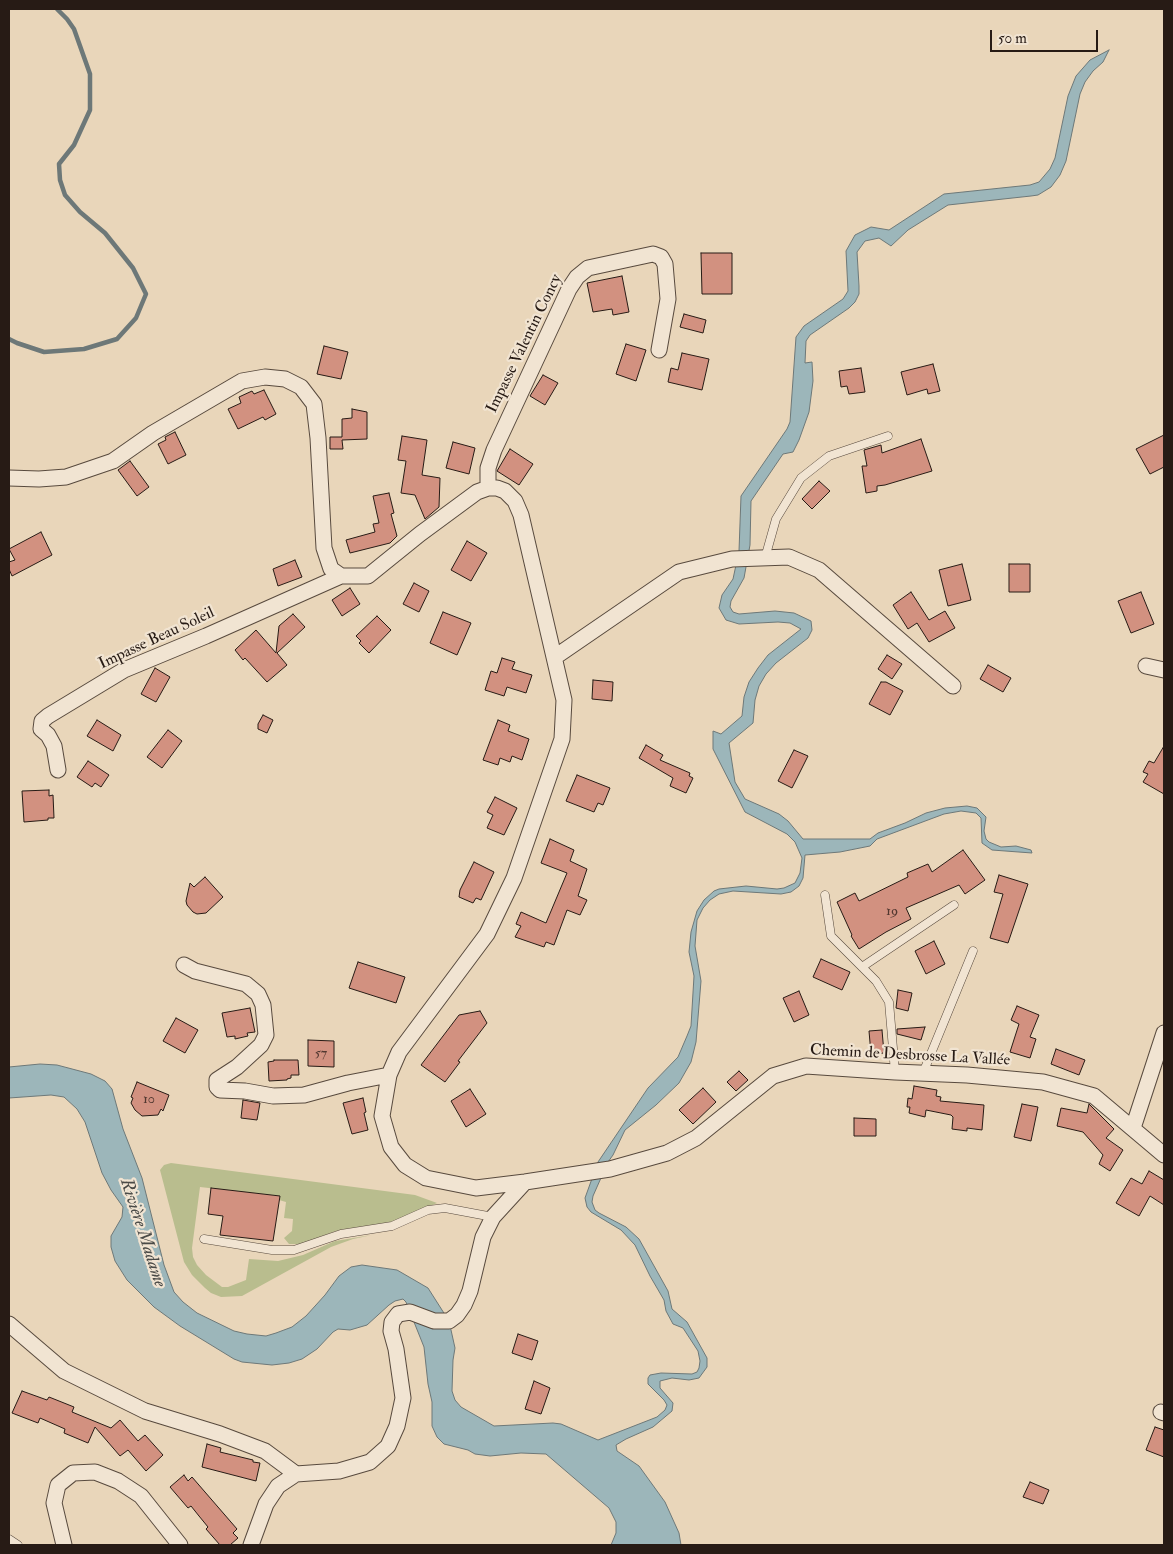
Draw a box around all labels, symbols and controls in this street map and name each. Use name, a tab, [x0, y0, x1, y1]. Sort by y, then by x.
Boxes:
scale bar	[993, 20, 1100, 52]
text: 50 m	[998, 29, 1027, 48]
street label: Impasse Valentin Concy	[483, 271, 567, 417]
street label: Impasse Beau Soleil	[96, 604, 218, 674]
house number: 19	[886, 904, 898, 920]
street label: Chemin de Desbrosse La Vallée	[810, 1041, 1010, 1071]
house number: 57	[315, 1046, 327, 1062]
house number: 10	[143, 1092, 155, 1108]
water label: Rivière Madame	[114, 1176, 170, 1290]

